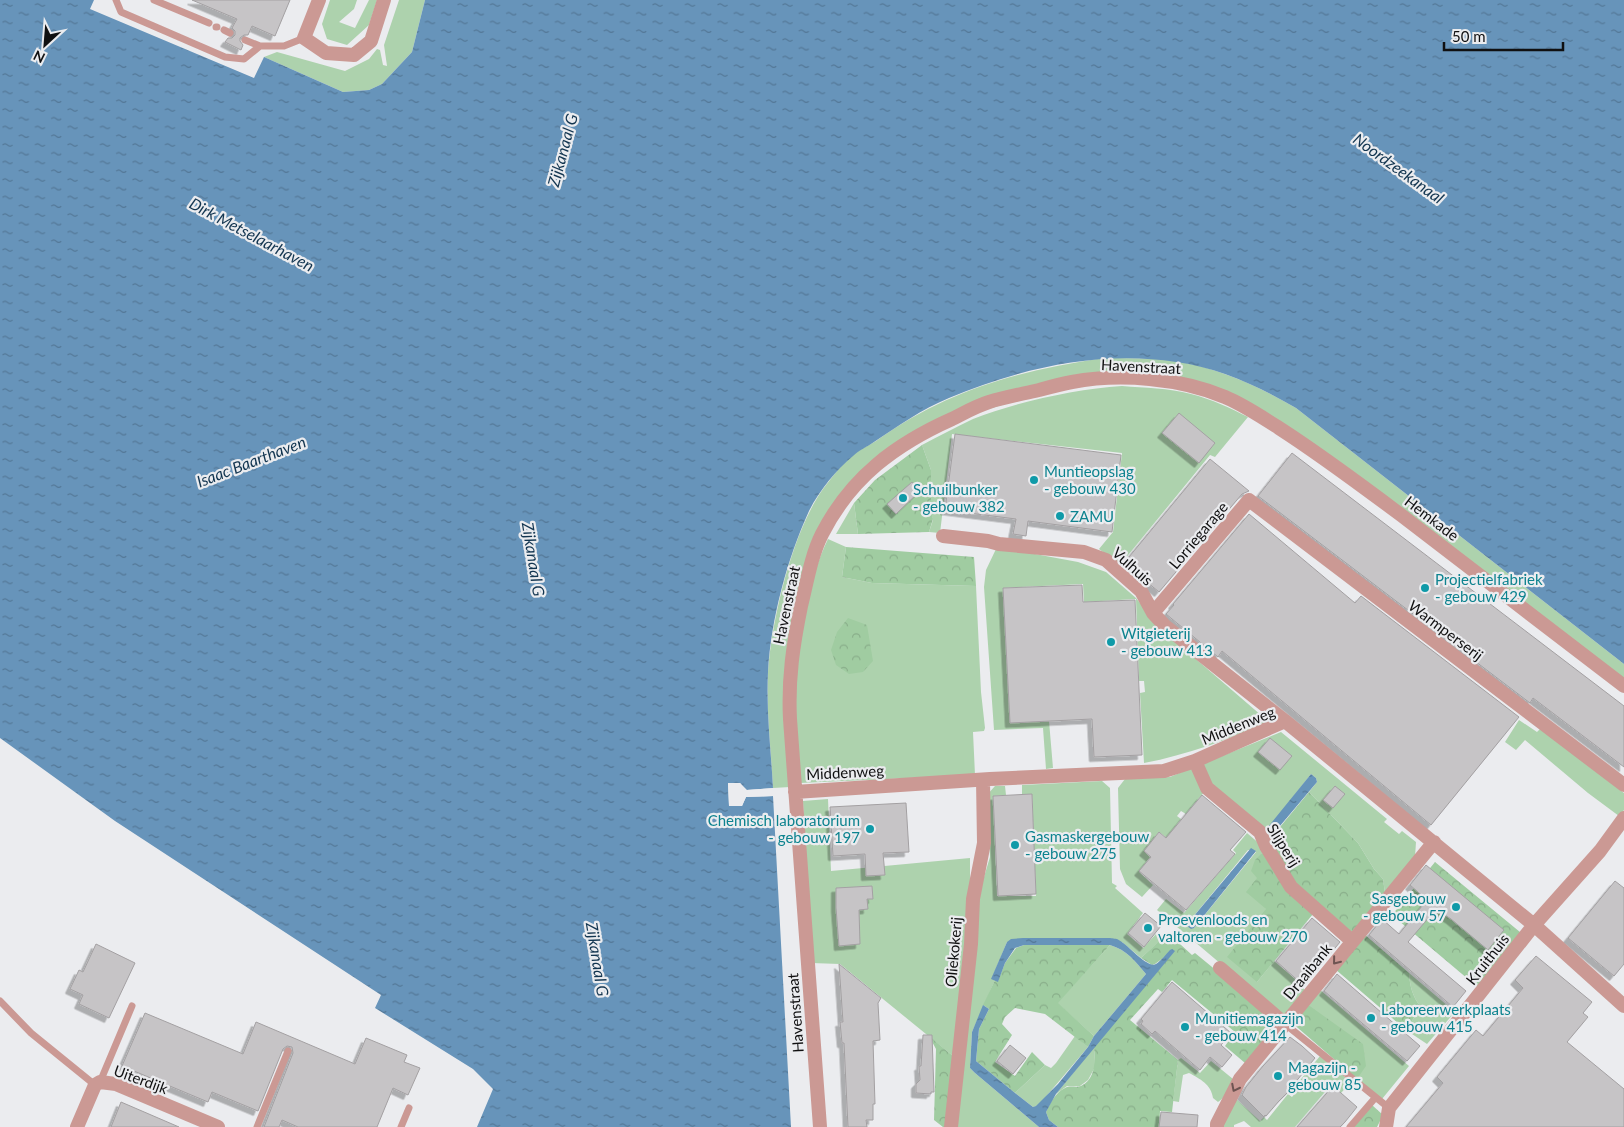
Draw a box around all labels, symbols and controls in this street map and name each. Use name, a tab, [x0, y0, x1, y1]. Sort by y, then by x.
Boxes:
north arrow	[20, 20, 70, 70]
scale bar	[1444, 20, 1563, 52]
text: 50 m	[1452, 27, 1486, 45]
text: N	[31, 47, 48, 67]
water label: Zijkanaal G	[543, 111, 581, 189]
water label: Noordzeekanaal	[1350, 129, 1448, 207]
water label: Dirk Metselaarhaven	[187, 193, 317, 275]
street label: Havenstraat	[1101, 355, 1182, 377]
water label: Isaac Baarthaven	[194, 432, 308, 490]
place label: Muntieopslag - gebouw 430	[1044, 462, 1136, 497]
marker: Muntieopslag - gebouw 430	[1028, 474, 1040, 486]
place label: Schuilbunker - gebouw 382	[913, 480, 1005, 515]
marker: Schuilbunker - gebouw 382	[897, 492, 909, 504]
street label: Hemkade	[1401, 492, 1463, 544]
street label: Lorriegarage	[1165, 498, 1231, 572]
place label: ZAMU	[1070, 507, 1114, 525]
marker: ZAMU	[1054, 510, 1066, 522]
water label: Zijkanaal G	[519, 520, 549, 597]
street label: Vulhuis	[1109, 543, 1157, 589]
street label: Havenstraat	[769, 564, 803, 646]
place label: Projectielfabriek - gebouw 429	[1435, 570, 1543, 605]
marker: Projectielfabriek - gebouw 429	[1419, 582, 1431, 594]
street label: Warmperserij	[1405, 596, 1487, 664]
place label: Witgieterij - gebouw 413	[1121, 624, 1213, 659]
marker: Witgieterij - gebouw 413	[1105, 636, 1117, 648]
street label: Middenweg	[1199, 702, 1278, 748]
street label: Middenweg	[806, 761, 885, 783]
place label: Chemisch laboratorium - gebouw 197	[708, 811, 860, 846]
street label: Slijperij	[1264, 820, 1304, 870]
marker: Chemisch laboratorium - gebouw 197	[864, 823, 876, 835]
place label: Gasmaskergebouw - gebouw 275	[1025, 827, 1149, 862]
marker: Gasmaskergebouw - gebouw 275	[1009, 839, 1021, 851]
place label: Sasgebouw - gebouw 57	[1363, 889, 1446, 924]
marker: Sasgebouw - gebouw 57	[1450, 901, 1462, 913]
place label: Proevenloods en valtoren - gebouw 270	[1158, 910, 1308, 945]
street label: Oliekokerij	[941, 916, 965, 988]
water label: Zijkanaal G	[583, 920, 613, 997]
marker: Proevenloods en valtoren - gebouw 270	[1142, 922, 1154, 934]
street label: Kruithuis	[1462, 930, 1512, 988]
street label: Draaibank	[1279, 939, 1335, 1003]
one-way arrow	[1333, 955, 1342, 964]
street label: Havenstraat	[783, 972, 807, 1053]
place label: Laboreerwerkplaats - gebouw 415	[1381, 1000, 1511, 1035]
place label: Munitiemagazijn - gebouw 414	[1195, 1009, 1304, 1044]
marker: Laboreerwerkplaats - gebouw 415	[1365, 1012, 1377, 1024]
marker: Munitiemagazijn - gebouw 414	[1179, 1021, 1191, 1033]
place label: Magazijn - gebouw 85	[1288, 1058, 1362, 1093]
street label: Uiterdijk	[112, 1061, 171, 1097]
marker: Magazijn - gebouw 85	[1272, 1070, 1284, 1082]
one-way arrow	[1231, 1082, 1241, 1091]

